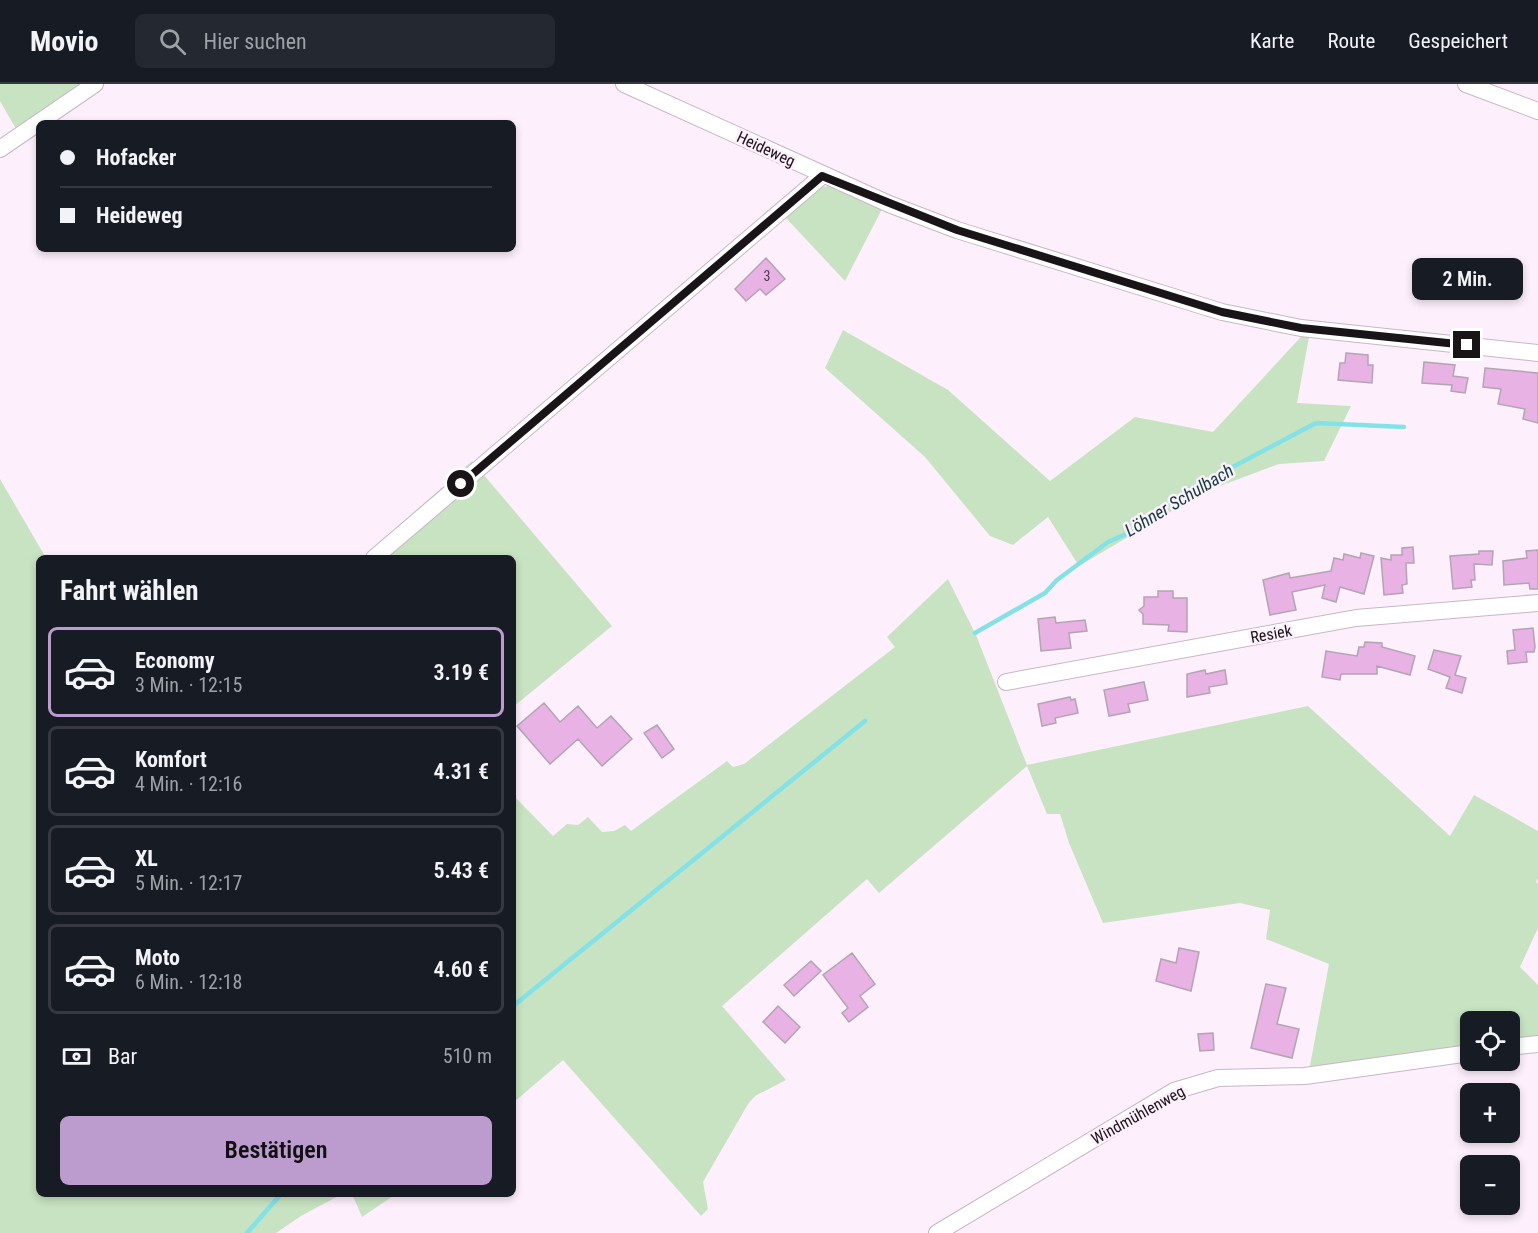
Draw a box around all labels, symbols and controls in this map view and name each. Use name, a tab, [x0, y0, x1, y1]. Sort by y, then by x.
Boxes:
search box	[135, 14, 555, 68]
text: Movio	[30, 25, 99, 58]
icon: search	[156, 25, 189, 58]
text: Hier suchen	[204, 29, 307, 54]
text: Karte	[1250, 29, 1294, 53]
text: Route	[1327, 29, 1375, 53]
text: Gespeichert	[1408, 29, 1508, 53]
street label: Heideweg	[734, 127, 798, 171]
text: Hofacker	[96, 145, 176, 170]
text: Heideweg	[96, 203, 183, 228]
callout: 2 Min.	[1412, 258, 1522, 300]
text: 2 Min.	[1442, 267, 1493, 291]
house number: 3	[764, 268, 770, 284]
route end	[1453, 331, 1480, 358]
water label: Löhner Schulbach	[1121, 459, 1237, 541]
route start	[447, 470, 474, 497]
text: Fahrt wählen	[60, 575, 199, 607]
street label: Resiek	[1249, 621, 1294, 647]
icon: car	[63, 645, 117, 699]
text: Economy	[135, 648, 215, 673]
text: 3.19 €	[433, 660, 489, 685]
text: 3 Min. · 12:15	[135, 673, 242, 697]
icon: car	[63, 744, 117, 798]
text: Komfort	[135, 747, 207, 772]
text: 4.31 €	[433, 759, 489, 784]
text: 4 Min. · 12:16	[135, 772, 242, 796]
icon: car	[63, 843, 117, 897]
text: XL	[135, 846, 158, 871]
text: 5.43 €	[433, 858, 489, 883]
text: 5 Min. · 12:17	[135, 871, 242, 895]
icon: car	[63, 942, 117, 996]
text: Moto	[135, 945, 180, 970]
text: 4.60 €	[433, 957, 489, 982]
text: 6 Min. · 12:18	[135, 970, 242, 994]
map controls	[1460, 1011, 1520, 1215]
button: locate	[1460, 1011, 1520, 1071]
icon: cash	[60, 1040, 93, 1073]
text: Bar	[108, 1044, 137, 1069]
text: 510 m	[443, 1044, 492, 1068]
street label: Windmühlenweg	[1088, 1082, 1188, 1148]
button: +	[1460, 1083, 1520, 1143]
button: Bestätigen	[60, 1116, 492, 1185]
button: −	[1460, 1155, 1520, 1215]

